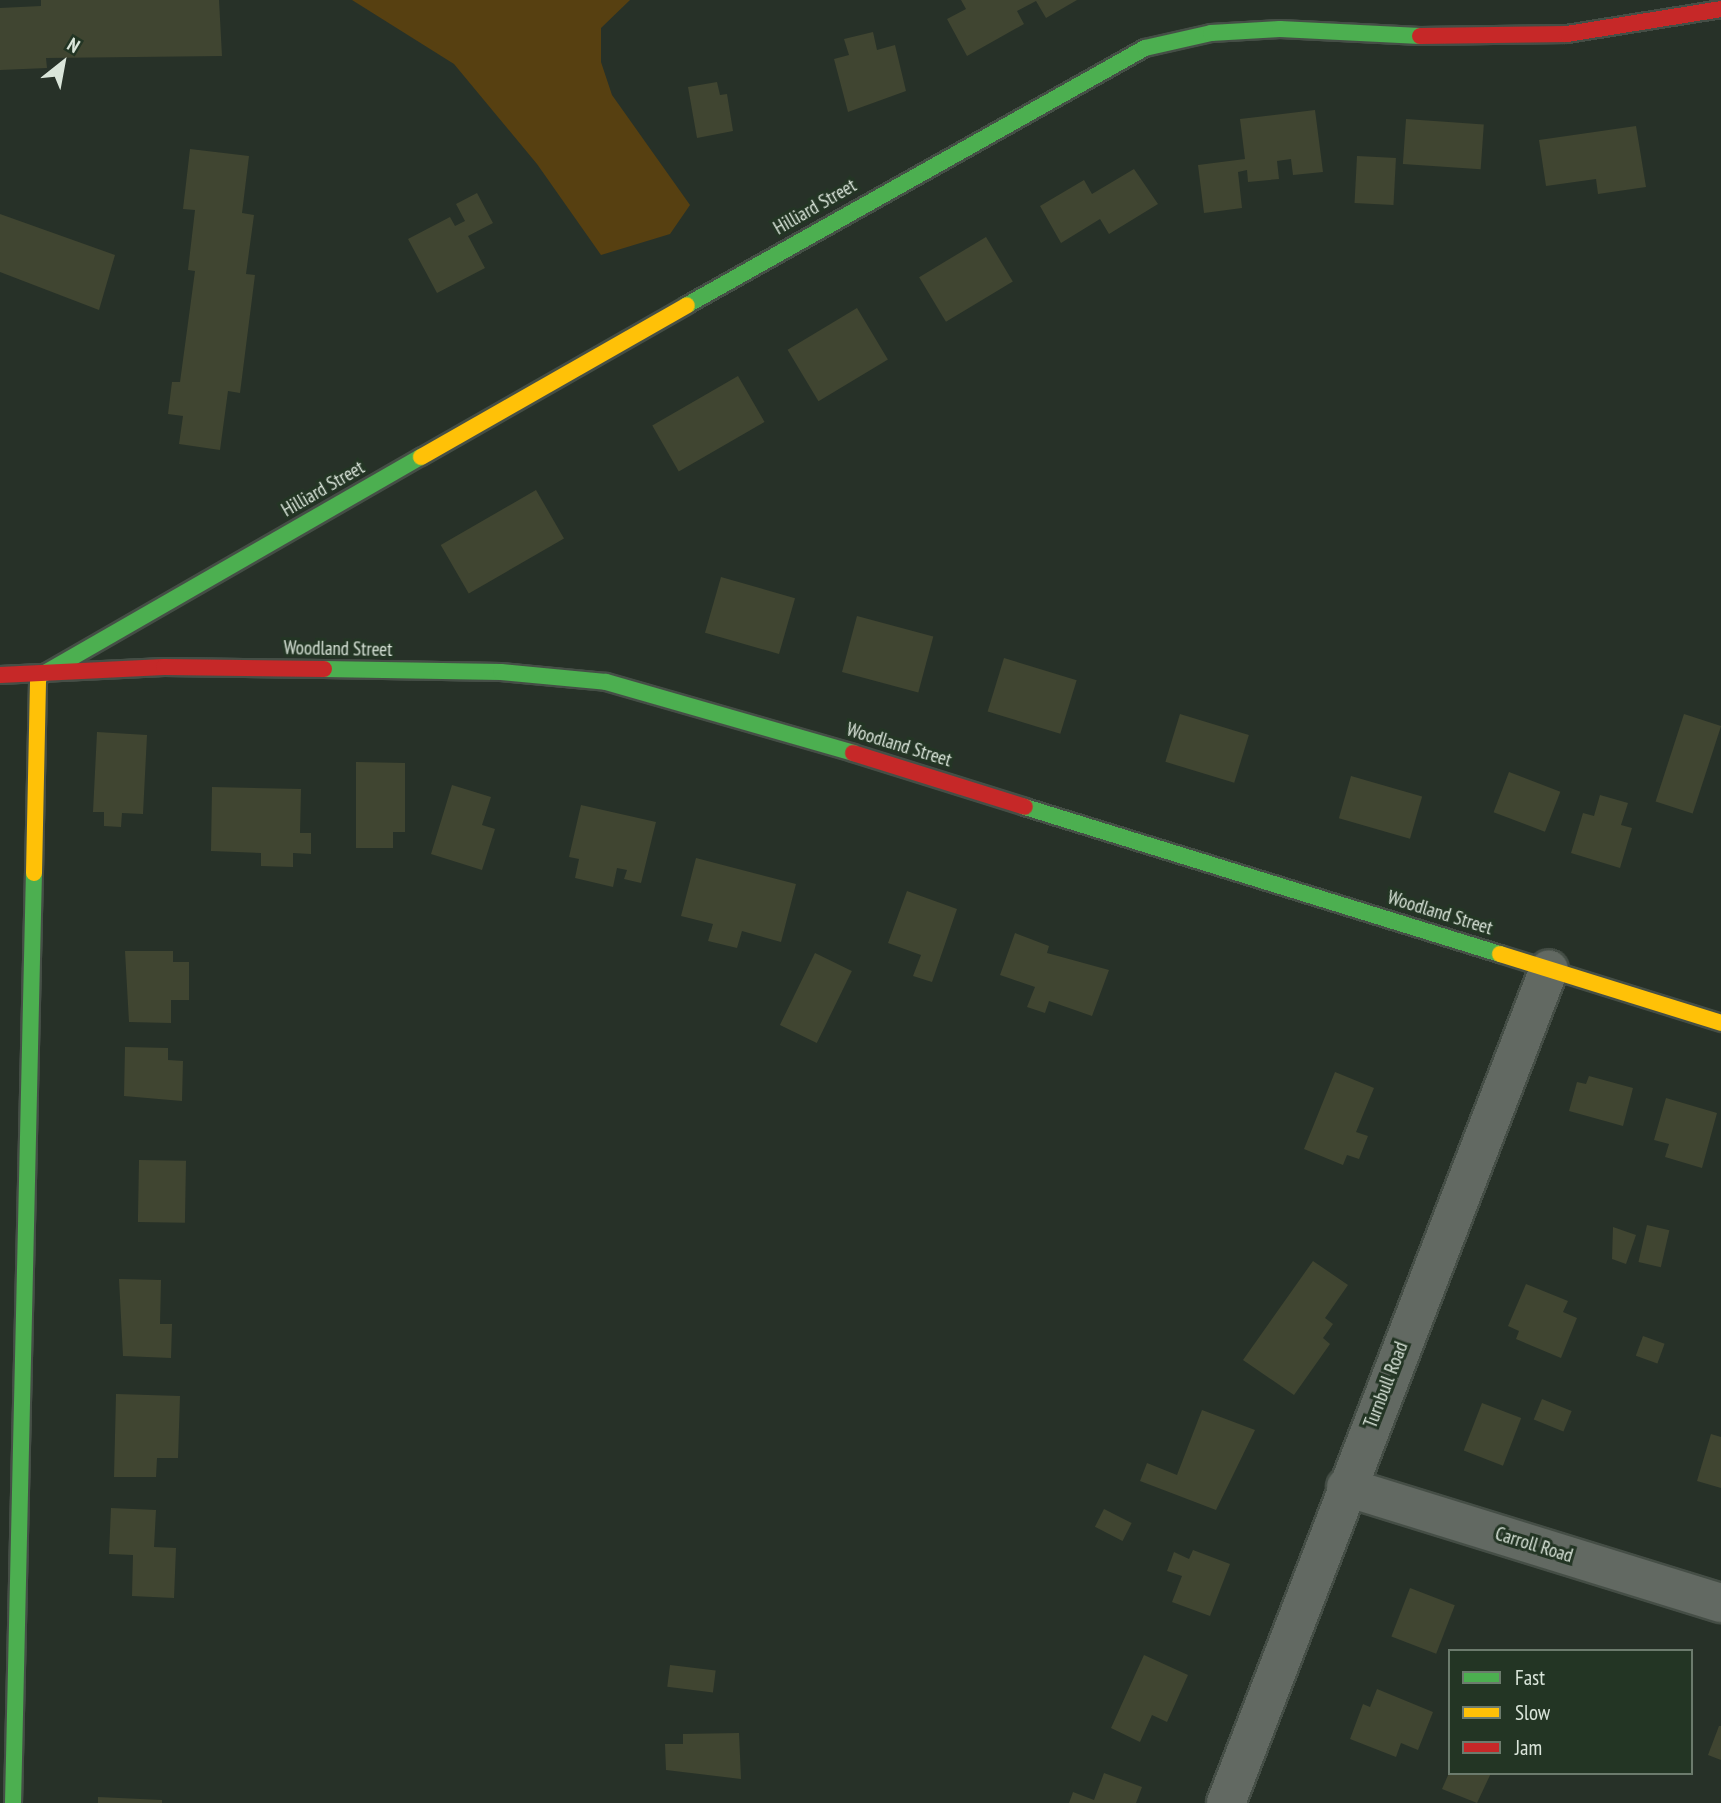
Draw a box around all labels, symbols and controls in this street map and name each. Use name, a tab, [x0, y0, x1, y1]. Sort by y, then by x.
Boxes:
north arrow	[28, 28, 98, 98]
text: N	[63, 32, 84, 58]
street label: Hilliard Street	[770, 174, 860, 240]
street label: Hilliard Street	[278, 456, 368, 522]
street label: Woodland Street	[283, 637, 393, 661]
street label: Woodland Street	[844, 718, 954, 772]
street label: Woodland Street	[1385, 886, 1495, 940]
street label: Turnbull Road	[1359, 1339, 1413, 1431]
street label: Carroll Road	[1492, 1522, 1576, 1568]
legend	[1448, 1649, 1693, 1775]
text: Fast	[1515, 1664, 1545, 1691]
text: Slow	[1515, 1699, 1550, 1726]
text: Jam	[1515, 1734, 1542, 1761]

